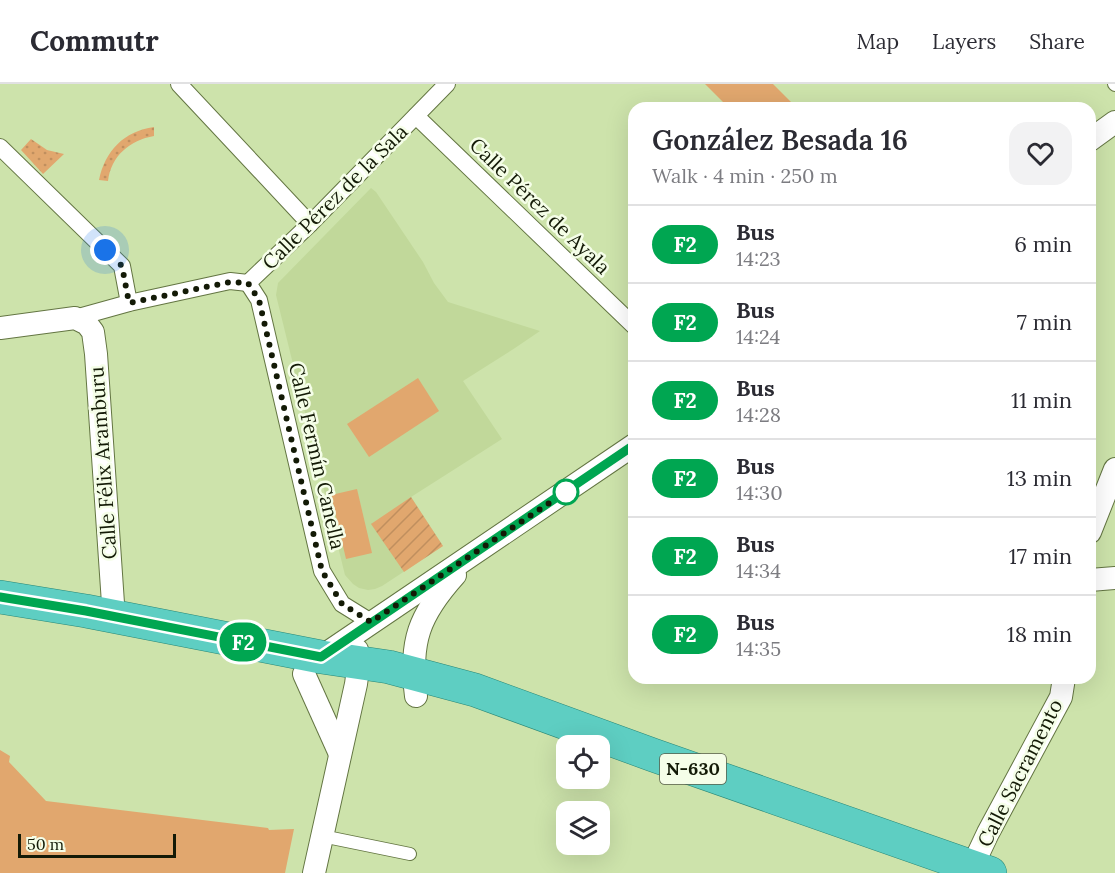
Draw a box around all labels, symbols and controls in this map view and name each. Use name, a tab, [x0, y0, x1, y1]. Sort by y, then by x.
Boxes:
text: Commutr	[30, 23, 159, 59]
text: Map	[856, 28, 899, 55]
text: Layers	[932, 28, 996, 55]
text: Share	[1029, 28, 1085, 55]
street label: Calle Pérez de la Sala	[257, 119, 413, 275]
text: González Besada 16	[652, 122, 908, 158]
button: heart	[1009, 122, 1072, 185]
street label: Calle Pérez de Ayala	[465, 132, 616, 279]
text: Walk · 4 min · 250 m	[652, 163, 838, 188]
text: Bus	[736, 218, 775, 246]
text: 6 min	[1014, 230, 1072, 258]
text: F2	[673, 231, 697, 258]
your location	[90, 235, 120, 265]
text: 14:23	[736, 246, 781, 271]
text: Bus	[736, 296, 775, 324]
text: 7 min	[1017, 308, 1072, 336]
text: F2	[673, 309, 697, 336]
text: 14:24	[736, 324, 780, 349]
street label: Calle Fermín Canella	[284, 360, 351, 552]
street label: Calle Félix Aramburu	[83, 366, 122, 560]
text: Bus	[736, 374, 775, 402]
text: 11 min	[1011, 386, 1072, 414]
text: F2	[673, 387, 697, 414]
text: 14:28	[736, 402, 781, 427]
text: Bus	[736, 452, 775, 480]
text: 13 min	[1007, 464, 1072, 492]
text: F2	[673, 465, 697, 492]
unlabelled marker	[553, 479, 579, 505]
text: 14:30	[736, 480, 783, 505]
text: Bus	[736, 530, 775, 558]
text: 17 min	[1009, 542, 1072, 570]
text: F2	[673, 543, 697, 570]
text: 14:34	[736, 558, 781, 583]
text: Bus	[736, 608, 775, 636]
text: 18 min	[1007, 620, 1072, 648]
text: F2	[673, 621, 697, 648]
line badge: F2	[216, 622, 270, 662]
text: F2	[231, 629, 255, 656]
text: 14:35	[736, 636, 781, 661]
street label: Calle Sacramento	[972, 695, 1068, 851]
map controls	[556, 735, 610, 855]
button: locate	[556, 735, 610, 789]
road number: N-630	[660, 754, 726, 784]
button: layers	[556, 801, 610, 855]
scale bar	[18, 831, 176, 858]
text: 50 m	[27, 834, 64, 854]

